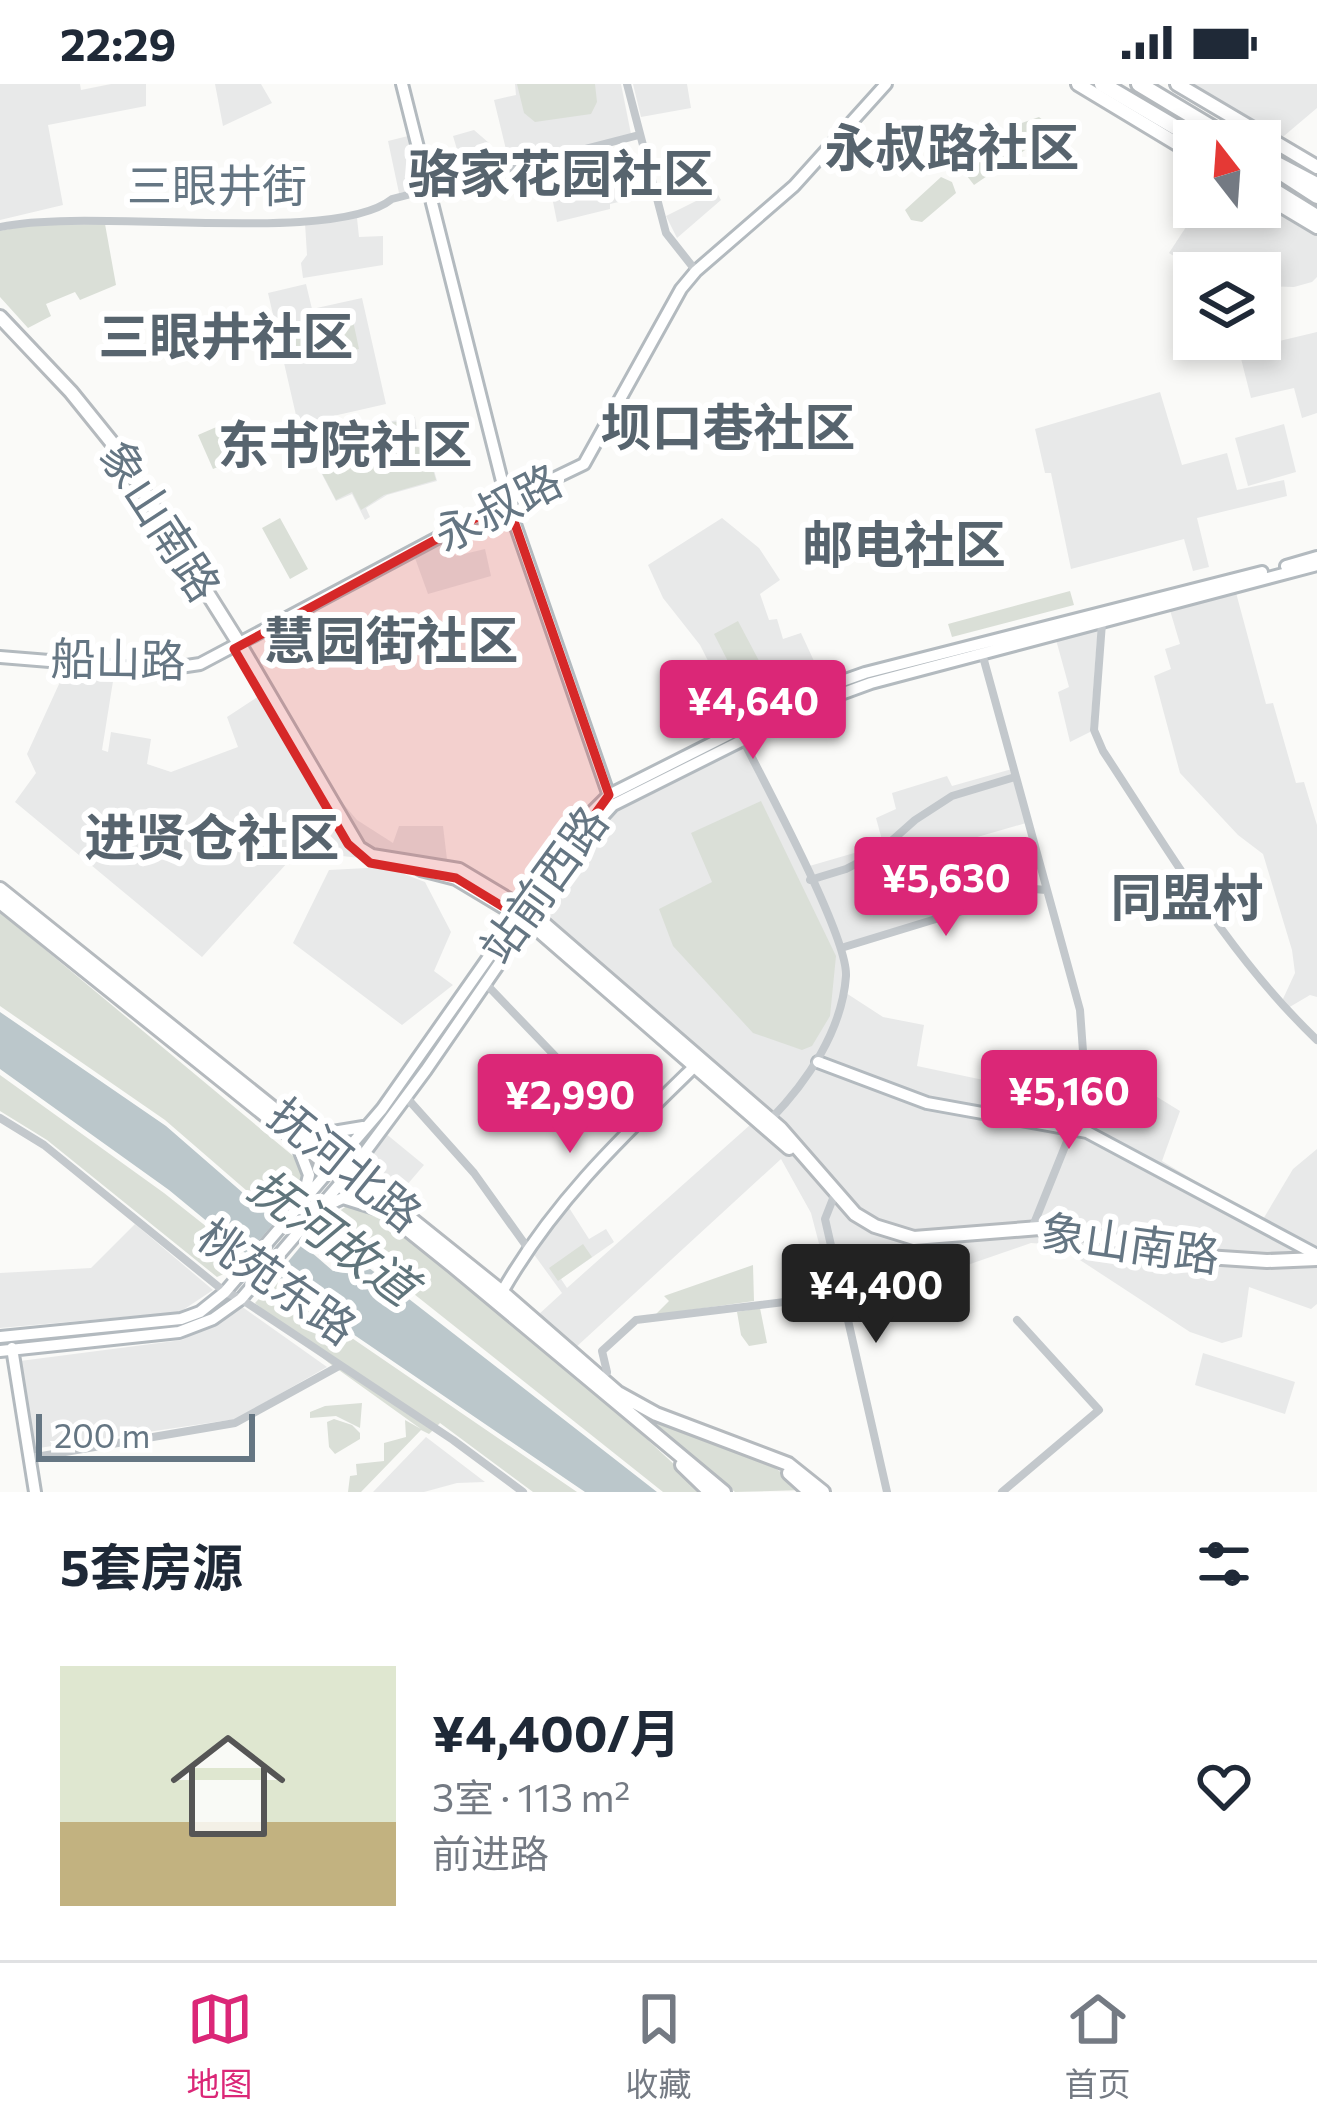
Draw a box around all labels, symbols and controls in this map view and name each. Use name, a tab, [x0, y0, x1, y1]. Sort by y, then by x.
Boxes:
text: 22:29	[60, 15, 176, 70]
district label: 永叔路社区	[824, 114, 1080, 177]
north arrow	[1173, 120, 1281, 228]
map controls	[1173, 120, 1281, 360]
district label: 骆家花园社区	[408, 140, 714, 203]
street label: 三眼井街	[127, 156, 307, 211]
button: layers	[1173, 252, 1281, 360]
district label: 三眼井社区	[98, 303, 354, 366]
district label: 坝口巷社区	[600, 394, 856, 457]
district label: 东书院社区	[217, 411, 473, 474]
street label: 象山南路	[90, 429, 234, 610]
street label: 永叔路	[424, 451, 569, 561]
district label: 邮电社区	[802, 511, 1006, 574]
district label: 慧园街社区	[263, 607, 519, 670]
street label: 船山路	[50, 629, 186, 686]
pin: ¥4,640	[655, 660, 851, 762]
text: ¥4,640	[687, 675, 819, 723]
street label: 站前西路	[467, 795, 617, 973]
district label: 进贤仓社区	[84, 804, 340, 867]
pin: ¥5,630	[848, 837, 1044, 939]
text: ¥5,630	[881, 852, 1011, 900]
district label: 同盟村	[1110, 864, 1264, 927]
pin: ¥5,160	[971, 1050, 1167, 1152]
pin: ¥2,990	[472, 1054, 668, 1156]
text: ¥5,160	[1008, 1065, 1130, 1113]
text: ¥2,990	[505, 1069, 635, 1117]
street label: 抚河北路	[259, 1085, 434, 1241]
water label: 抚河故道	[239, 1155, 434, 1319]
street label: 象山南路	[1037, 1202, 1223, 1281]
street label: 桃苑东路	[189, 1206, 368, 1354]
pin: ¥4,400	[778, 1244, 974, 1346]
text: ¥4,400	[809, 1259, 943, 1307]
scale bar	[36, 1408, 255, 1461]
text: 200 m	[54, 1414, 150, 1455]
icon: filters	[1191, 1531, 1257, 1597]
text: 5套房源	[60, 1534, 243, 1597]
text: ¥4,400/月	[432, 1700, 681, 1763]
icon: home	[156, 1714, 300, 1858]
icon: heart	[1191, 1753, 1257, 1819]
text: 3室 · 113 m²	[432, 1772, 630, 1820]
text: 前进路	[432, 1828, 549, 1876]
tab: 地图	[187, 1986, 253, 2106]
tab: 收藏	[626, 1986, 692, 2106]
tab: 首页	[1065, 1986, 1131, 2106]

